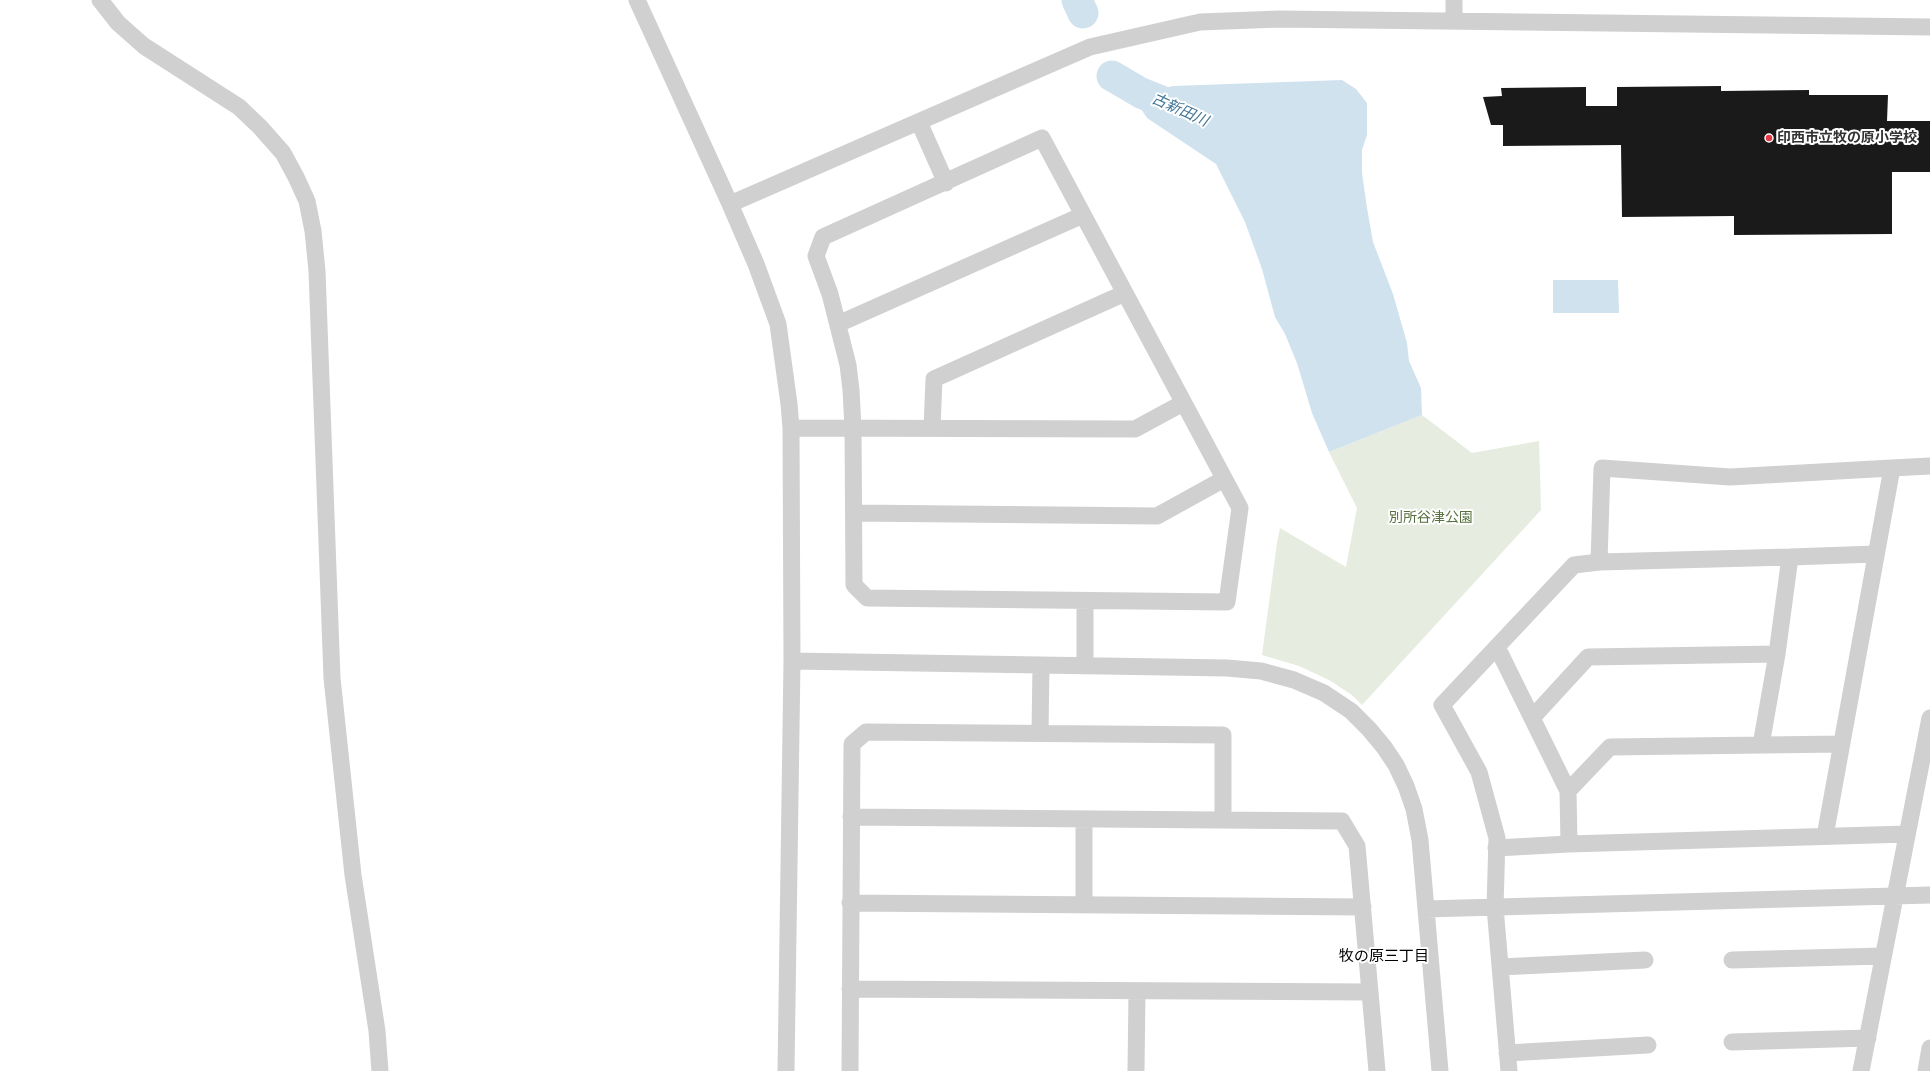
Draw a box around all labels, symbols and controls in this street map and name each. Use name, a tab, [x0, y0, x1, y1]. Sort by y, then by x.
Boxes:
water label: 古新田川	[1149, 90, 1211, 130]
place label: 印西市立牧の原小学校	[1777, 130, 1917, 146]
marker: 印西市立牧の原小学校	[1764, 133, 1774, 143]
park label: 別所谷津公園	[1389, 510, 1473, 526]
district label: 牧の原三丁目	[1339, 947, 1429, 965]

